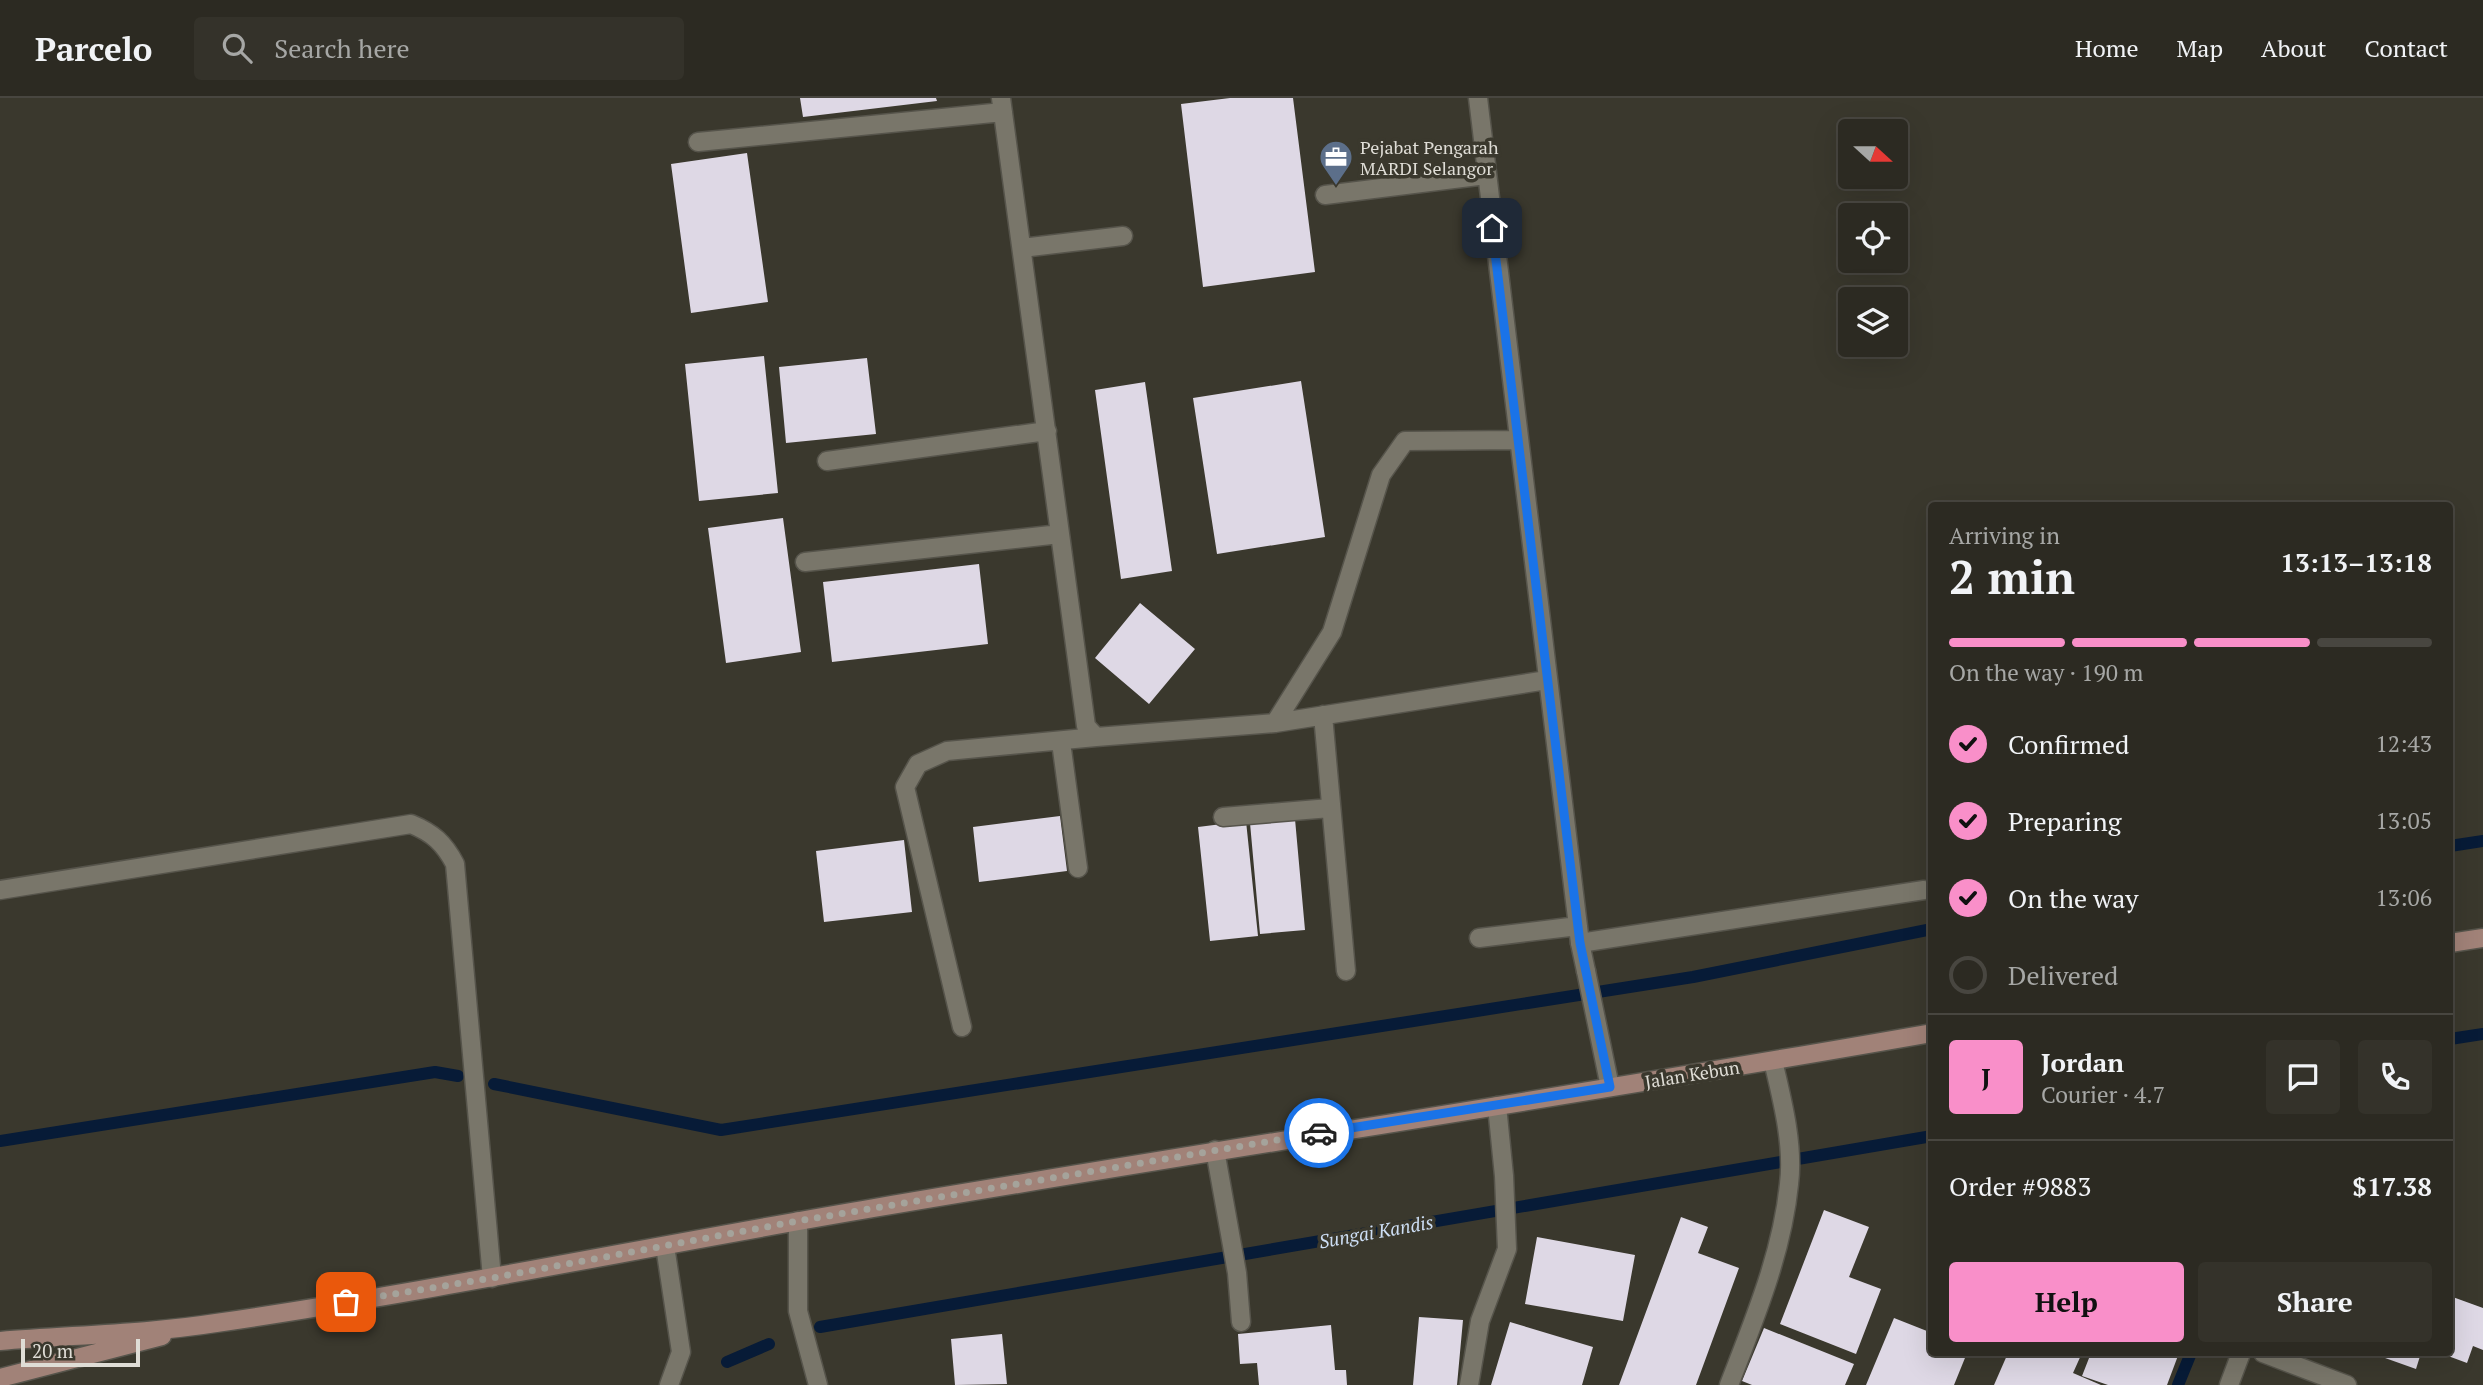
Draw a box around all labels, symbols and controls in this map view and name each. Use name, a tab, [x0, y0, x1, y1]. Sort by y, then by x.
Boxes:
search box	[194, 17, 684, 80]
text: Parcelo	[35, 27, 152, 70]
icon: search	[218, 29, 256, 67]
text: Search here	[274, 31, 410, 65]
text: Home	[2075, 32, 2139, 64]
text: Map	[2177, 32, 2223, 64]
text: About	[2261, 32, 2327, 64]
text: Contact	[2365, 32, 2448, 64]
north arrow	[1838, 119, 1908, 189]
map controls	[1838, 119, 1908, 357]
place label: Pejabat Pengarah MARDI Selangor	[1360, 135, 1499, 180]
office icon: Pejabat Pengarah MARDI Selangor	[1317, 138, 1355, 187]
pin	[1462, 198, 1522, 258]
button: locate	[1838, 203, 1908, 273]
icon: home	[1473, 209, 1511, 247]
button: layers	[1838, 287, 1908, 357]
text: Arriving in	[1949, 520, 2060, 551]
text: 13:13–13:18	[2280, 545, 2432, 579]
text: 2 min	[1949, 546, 2075, 607]
text: On the way · 190 m	[1949, 657, 2143, 688]
icon: check	[1949, 725, 1987, 763]
text: Confirmed	[2008, 727, 2129, 761]
text: 12:43	[2375, 728, 2432, 759]
icon: check	[1949, 802, 1987, 840]
text: Preparing	[2008, 804, 2121, 838]
text: 13:05	[2375, 805, 2432, 836]
icon: check	[1949, 879, 1987, 917]
text: On the way	[2008, 881, 2139, 915]
text: 13:06	[2375, 882, 2432, 913]
text: Delivered	[2008, 958, 2118, 992]
button: chat	[2266, 1040, 2340, 1114]
button: phone	[2358, 1040, 2432, 1114]
text: Jordan	[2041, 1045, 2124, 1079]
street label: Jalan Kebun	[1643, 1055, 1741, 1093]
text: J	[1981, 1060, 1991, 1094]
text: Courier · 4.7	[2041, 1079, 2165, 1110]
courier	[1284, 1098, 1354, 1168]
icon: car	[1300, 1114, 1338, 1152]
text: Order #9883	[1949, 1169, 2091, 1203]
text: $17.38	[2352, 1169, 2432, 1203]
water label: Sungai Kandis	[1317, 1209, 1435, 1253]
button: Help	[1949, 1262, 2184, 1342]
button: Share	[2198, 1262, 2432, 1342]
pin	[316, 1272, 376, 1332]
icon: bag	[327, 1283, 365, 1321]
scale bar	[21, 1336, 140, 1368]
text: 20 m	[32, 1338, 73, 1363]

